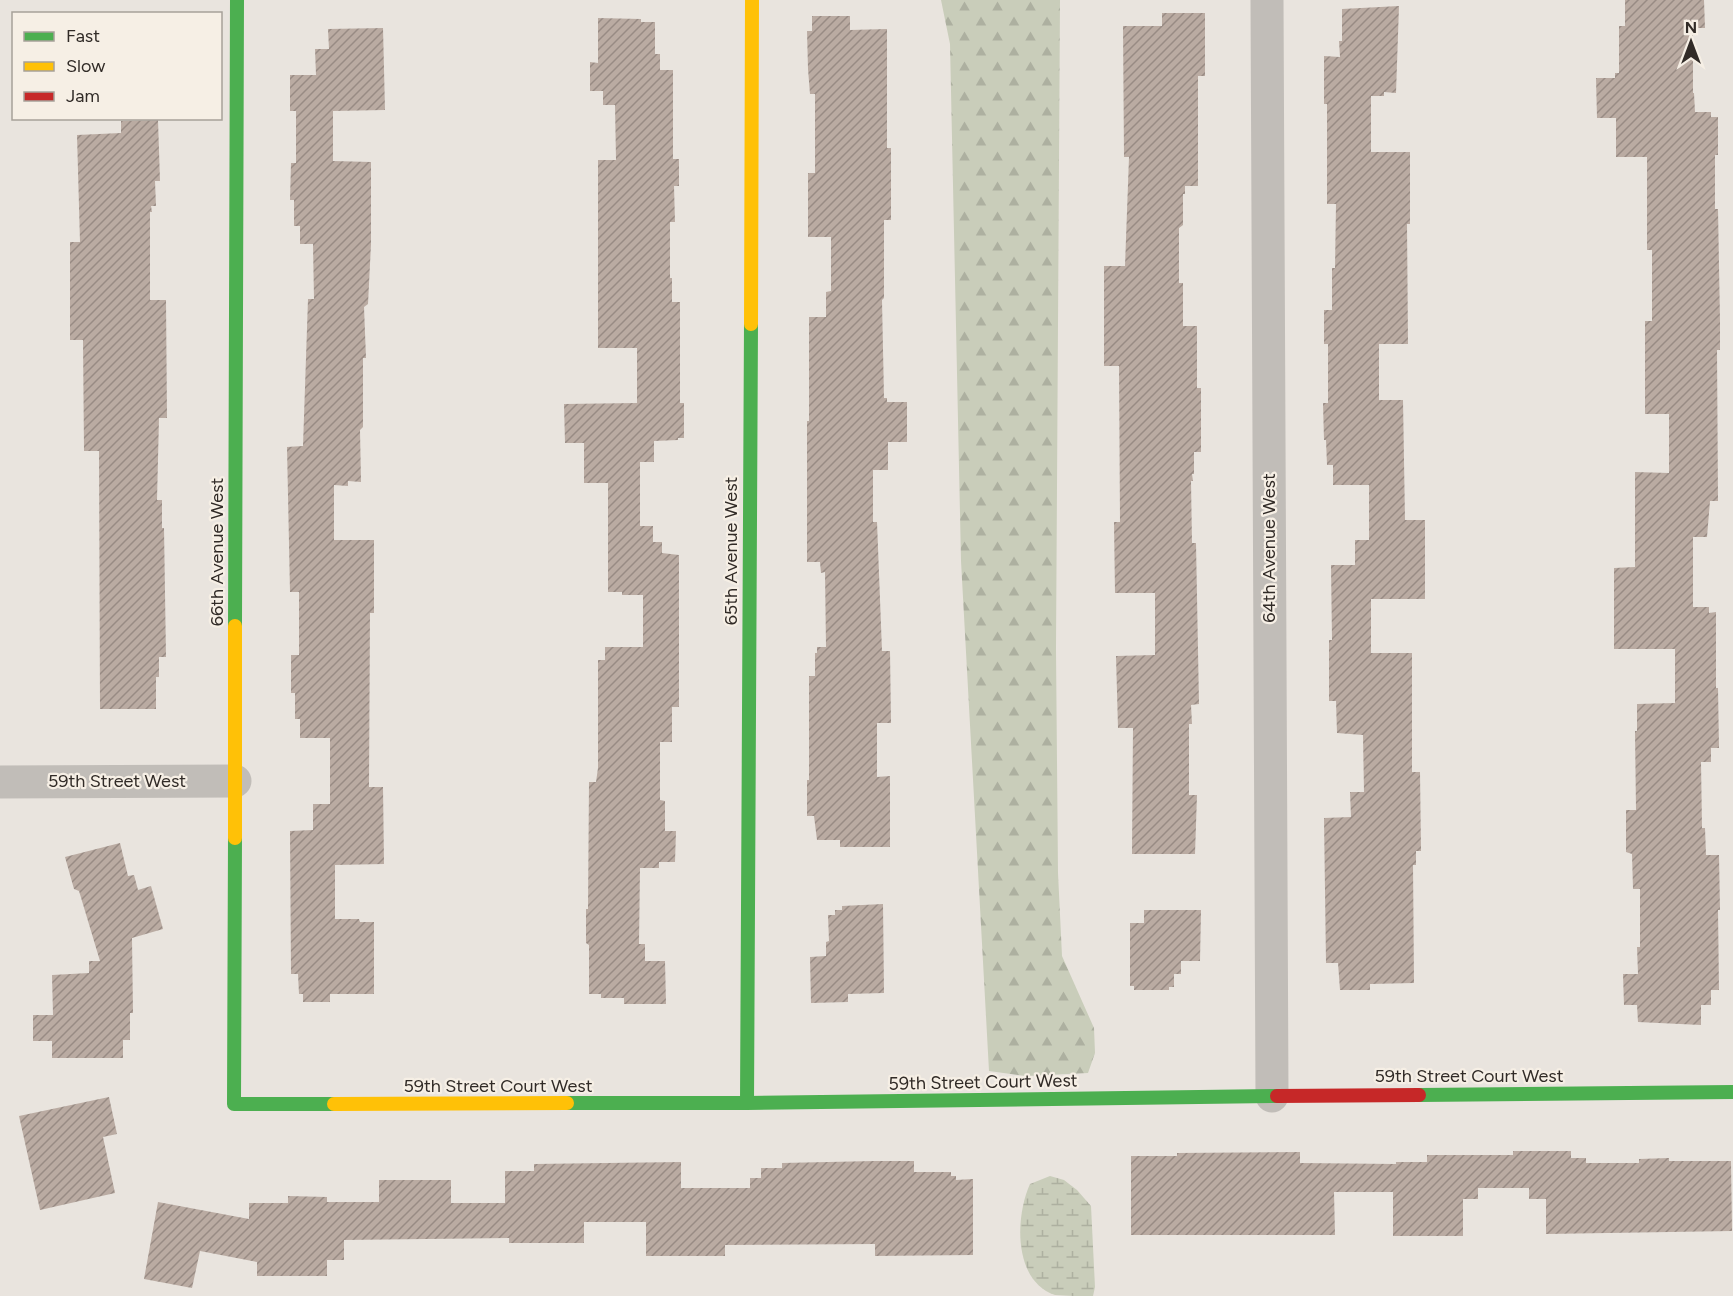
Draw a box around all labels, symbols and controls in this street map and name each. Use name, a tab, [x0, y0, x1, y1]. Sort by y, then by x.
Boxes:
legend	[12, 12, 222, 120]
north arrow	[1661, 12, 1721, 72]
text: N	[1685, 18, 1697, 37]
text: Fast	[66, 25, 100, 47]
text: Slow	[66, 55, 105, 77]
text: Jam	[66, 85, 100, 107]
street label: 64th Avenue West	[1258, 473, 1280, 623]
street label: 65th Avenue West	[720, 476, 742, 625]
street label: 66th Avenue West	[206, 478, 228, 626]
street label: 59th Street West	[48, 770, 186, 792]
street label: 59th Street Court West	[1374, 1065, 1564, 1087]
street label: 59th Street Court West	[888, 1069, 1078, 1095]
street label: 59th Street Court West	[403, 1075, 593, 1097]

